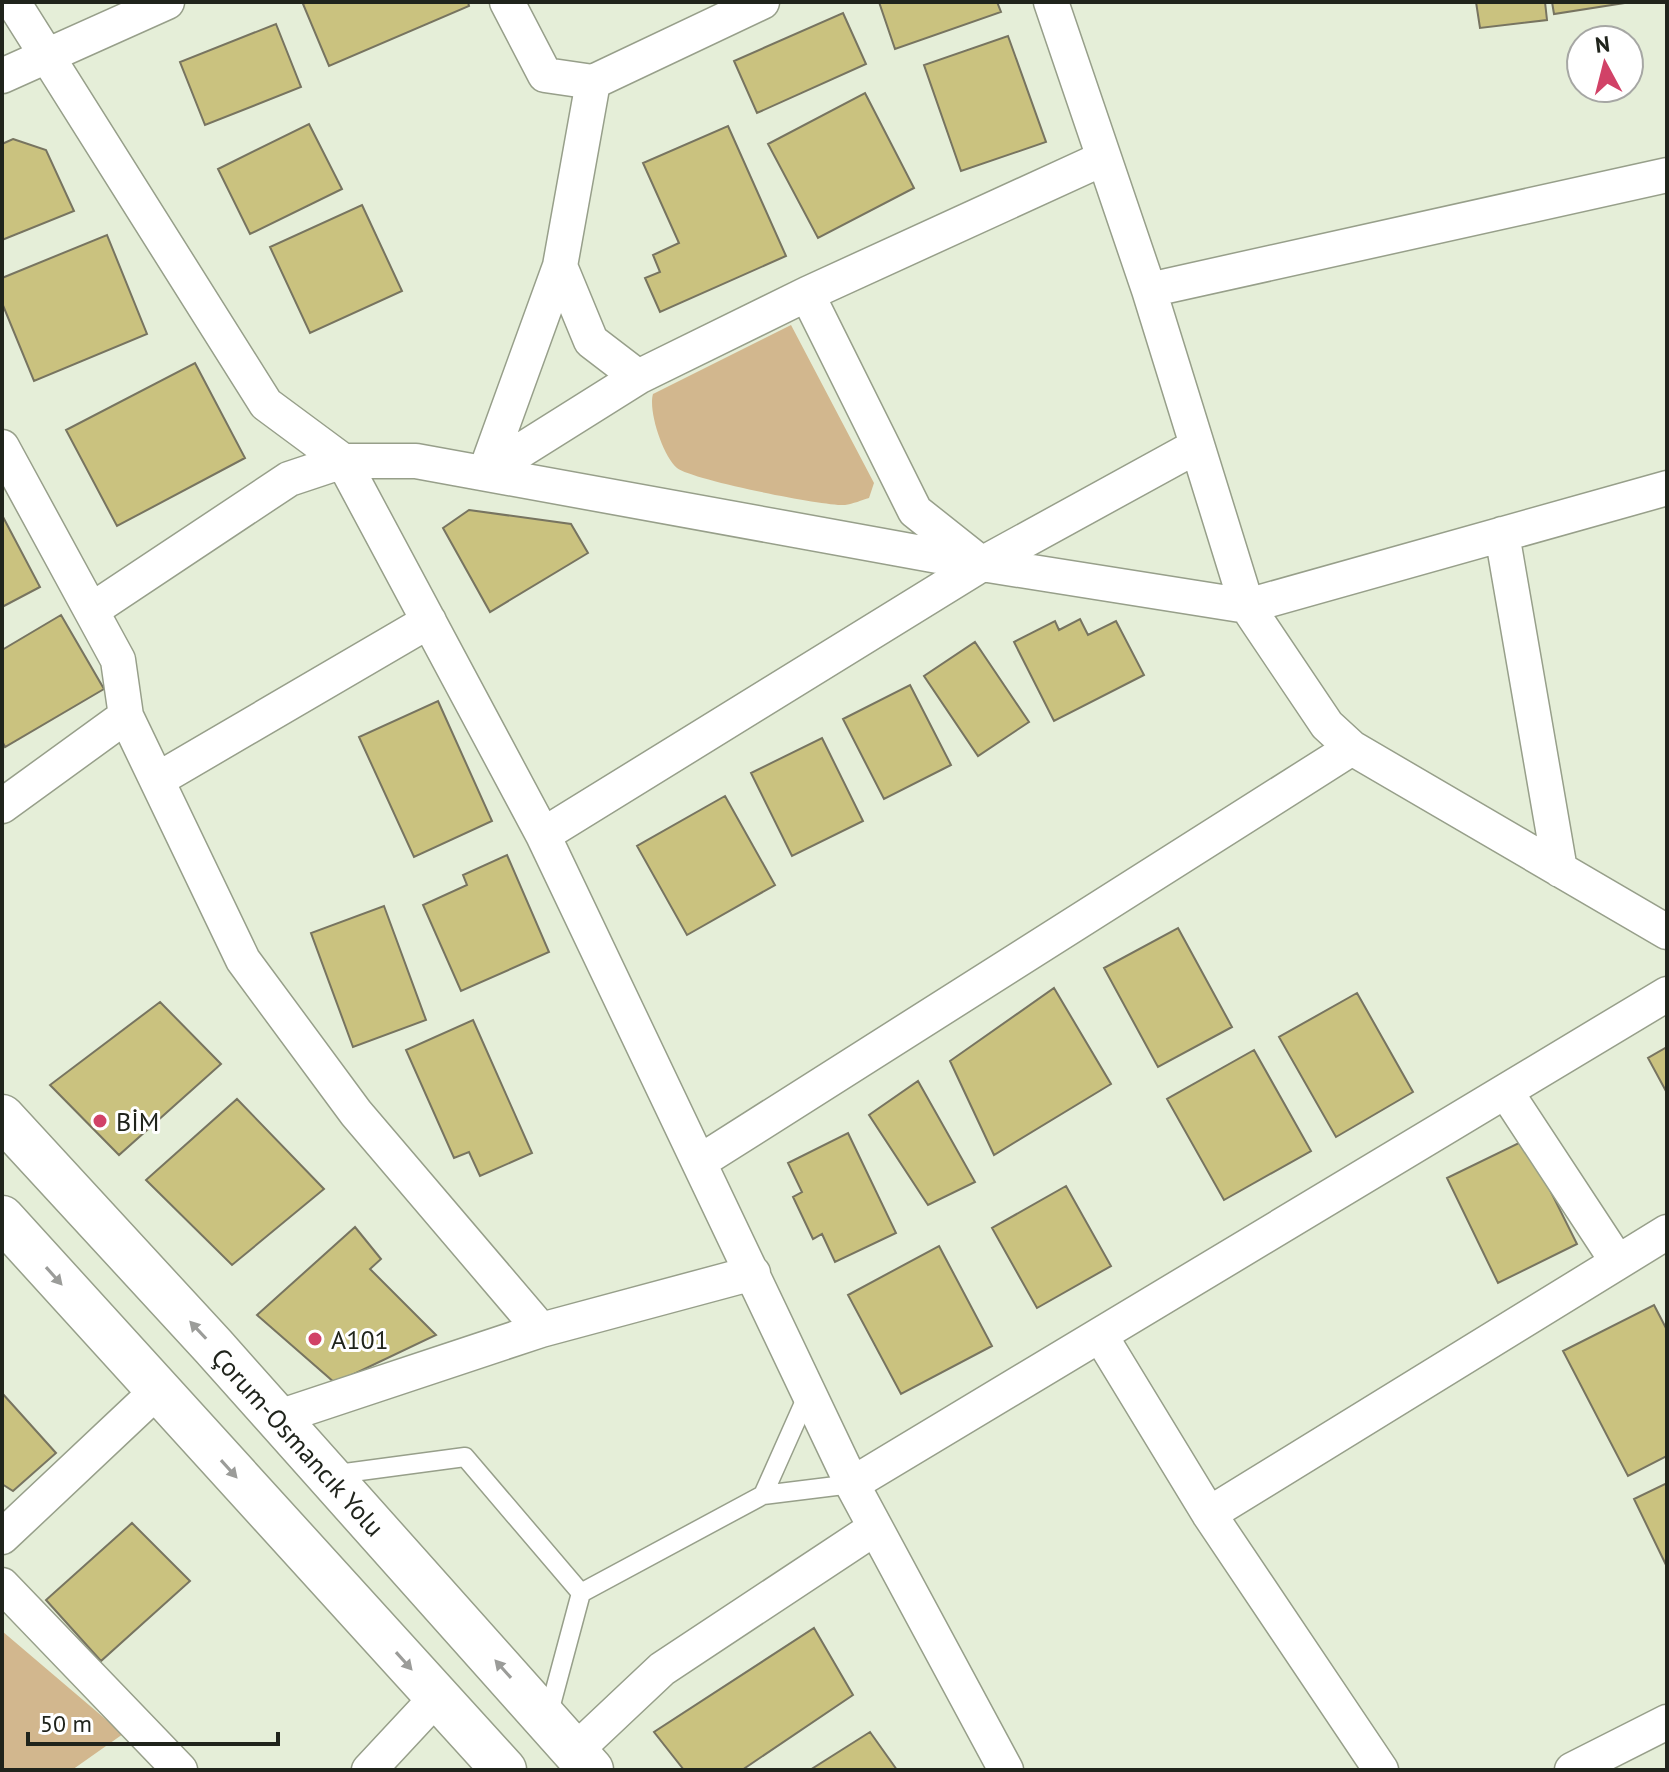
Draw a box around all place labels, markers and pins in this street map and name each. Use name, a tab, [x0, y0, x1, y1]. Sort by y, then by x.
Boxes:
place label: BİM	[116, 1105, 159, 1138]
marker: BİM	[91, 1112, 109, 1130]
place label: A101	[331, 1323, 389, 1356]
marker: A101	[306, 1330, 324, 1348]

